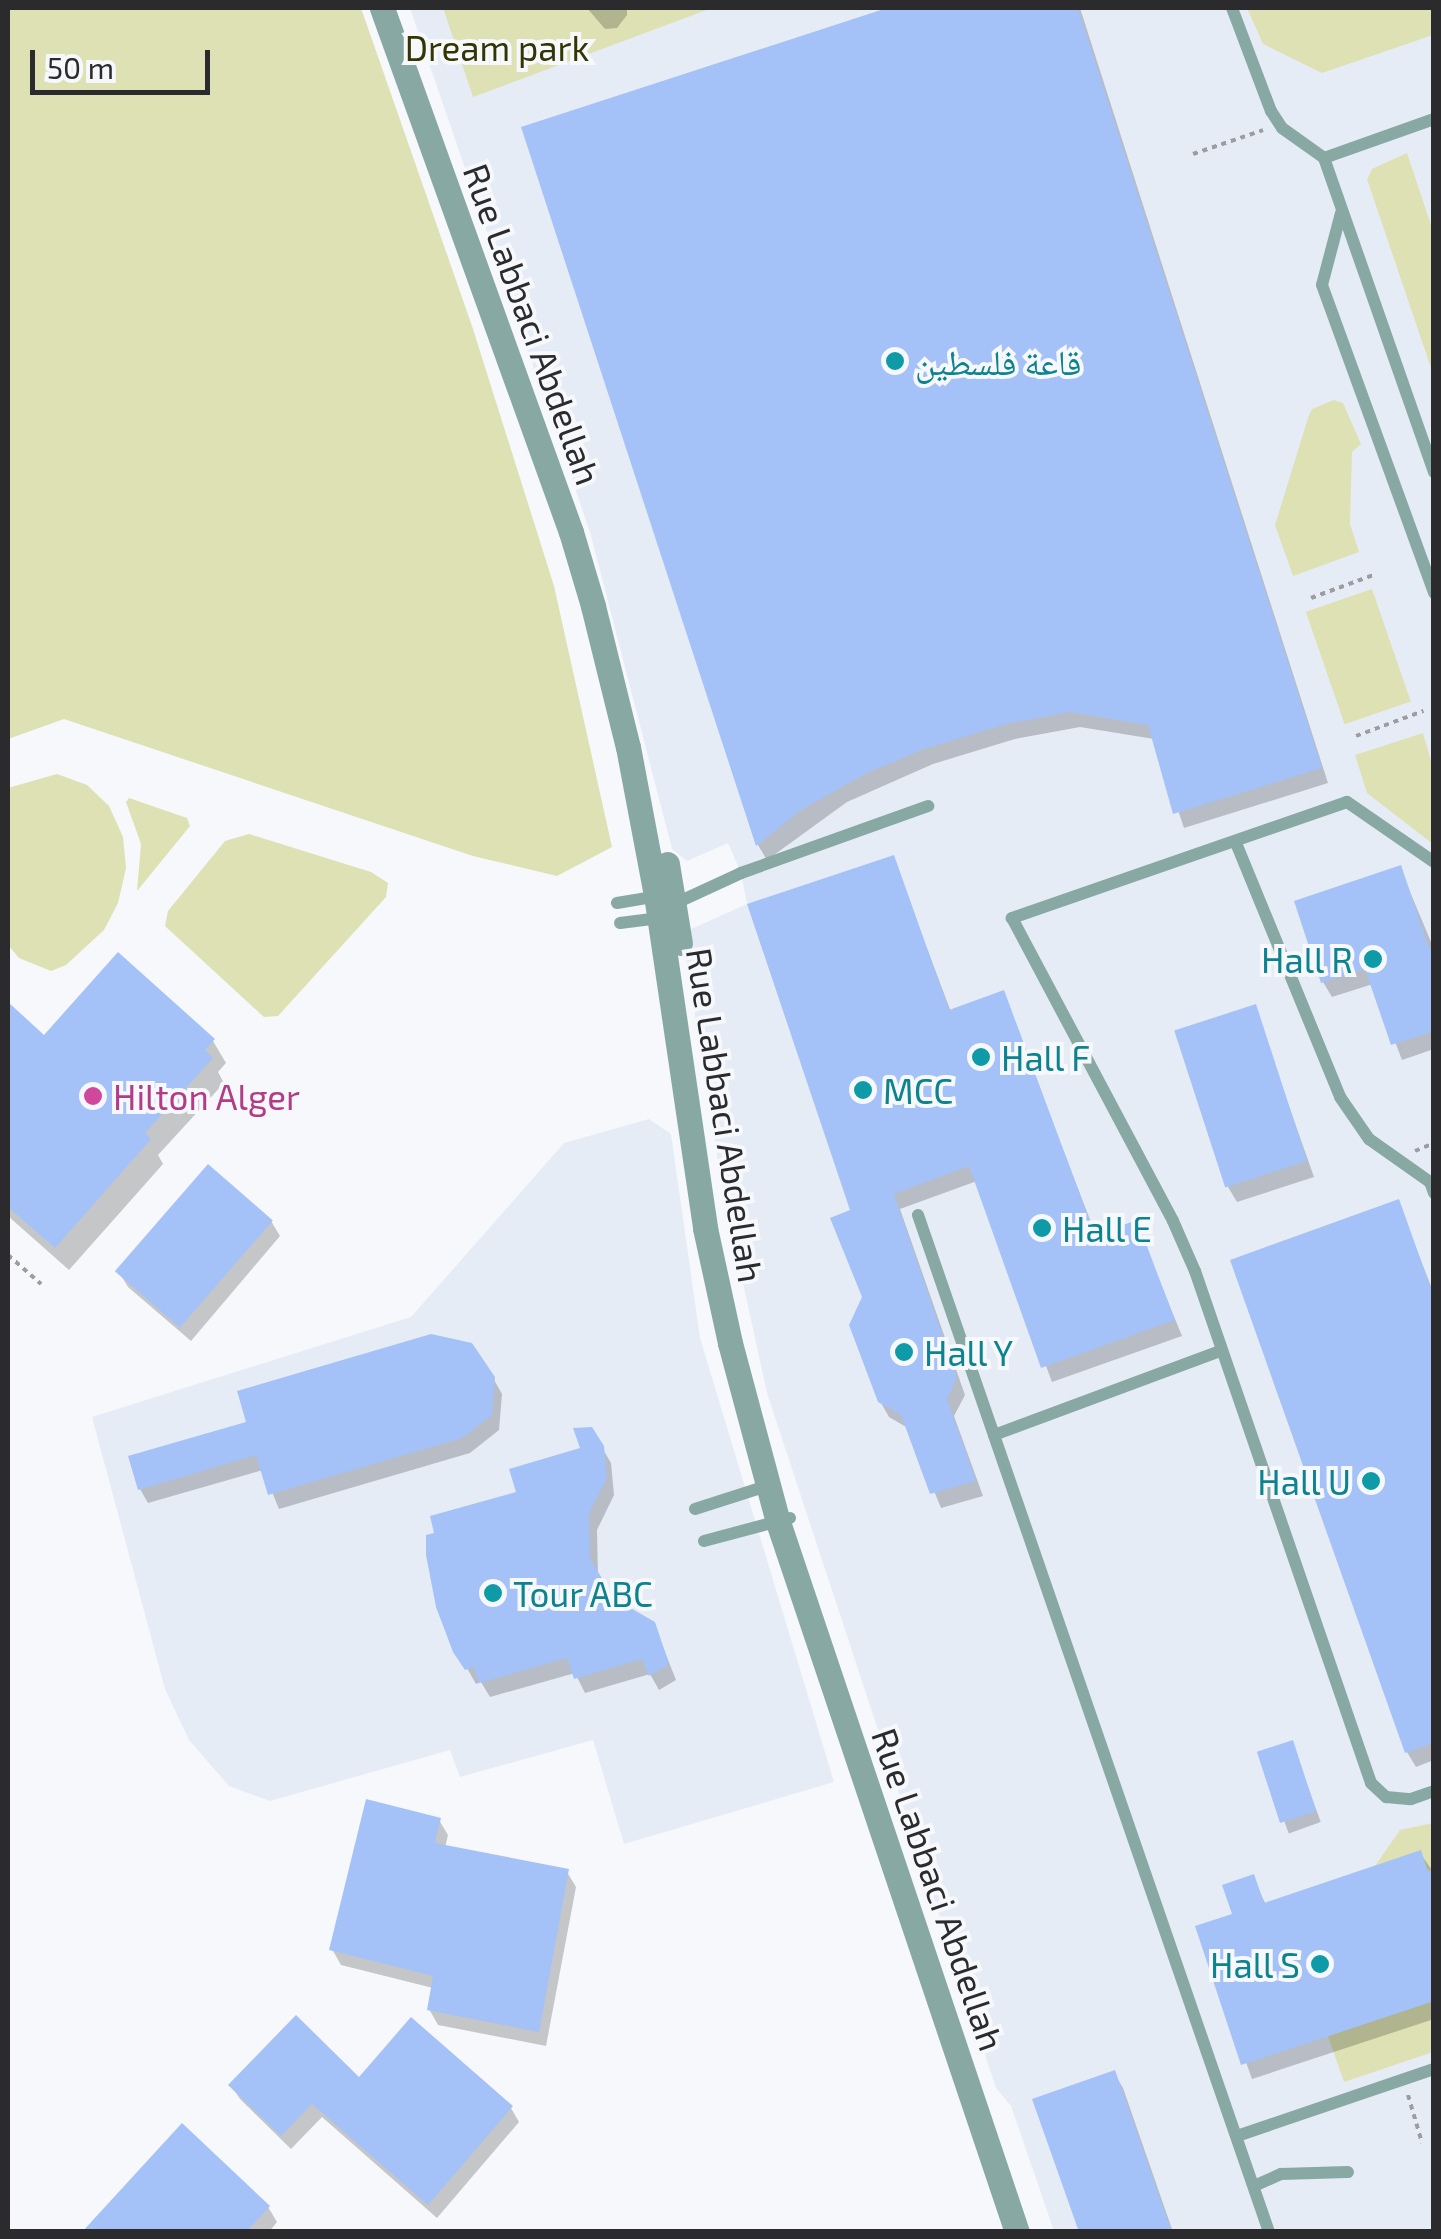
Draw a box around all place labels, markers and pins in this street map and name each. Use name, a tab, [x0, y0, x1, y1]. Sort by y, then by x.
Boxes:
place label: قاعة فلسطين	[915, 340, 1081, 382]
marker: قاعة فلسطين	[884, 350, 906, 372]
place label: Hall R	[1260, 938, 1353, 980]
marker: Hall R	[1362, 948, 1384, 970]
place label: Hall F	[1001, 1036, 1091, 1078]
marker: Hall F	[970, 1046, 992, 1068]
place label: MCC	[883, 1069, 953, 1111]
place label: Hilton Alger	[113, 1075, 301, 1117]
marker: MCC	[852, 1079, 874, 1101]
marker: Hilton Alger	[82, 1085, 104, 1107]
place label: Hall E	[1062, 1207, 1153, 1249]
marker: Hall E	[1031, 1217, 1053, 1239]
place label: Hall Y	[924, 1331, 1015, 1373]
marker: Hall Y	[893, 1341, 915, 1363]
place label: Hall U	[1257, 1460, 1351, 1502]
marker: Hall U	[1360, 1470, 1382, 1492]
place label: Tour ABC	[513, 1572, 655, 1614]
marker: Tour ABC	[482, 1582, 504, 1604]
place label: Hall S	[1209, 1943, 1300, 1985]
marker: Hall S	[1309, 1953, 1331, 1975]

